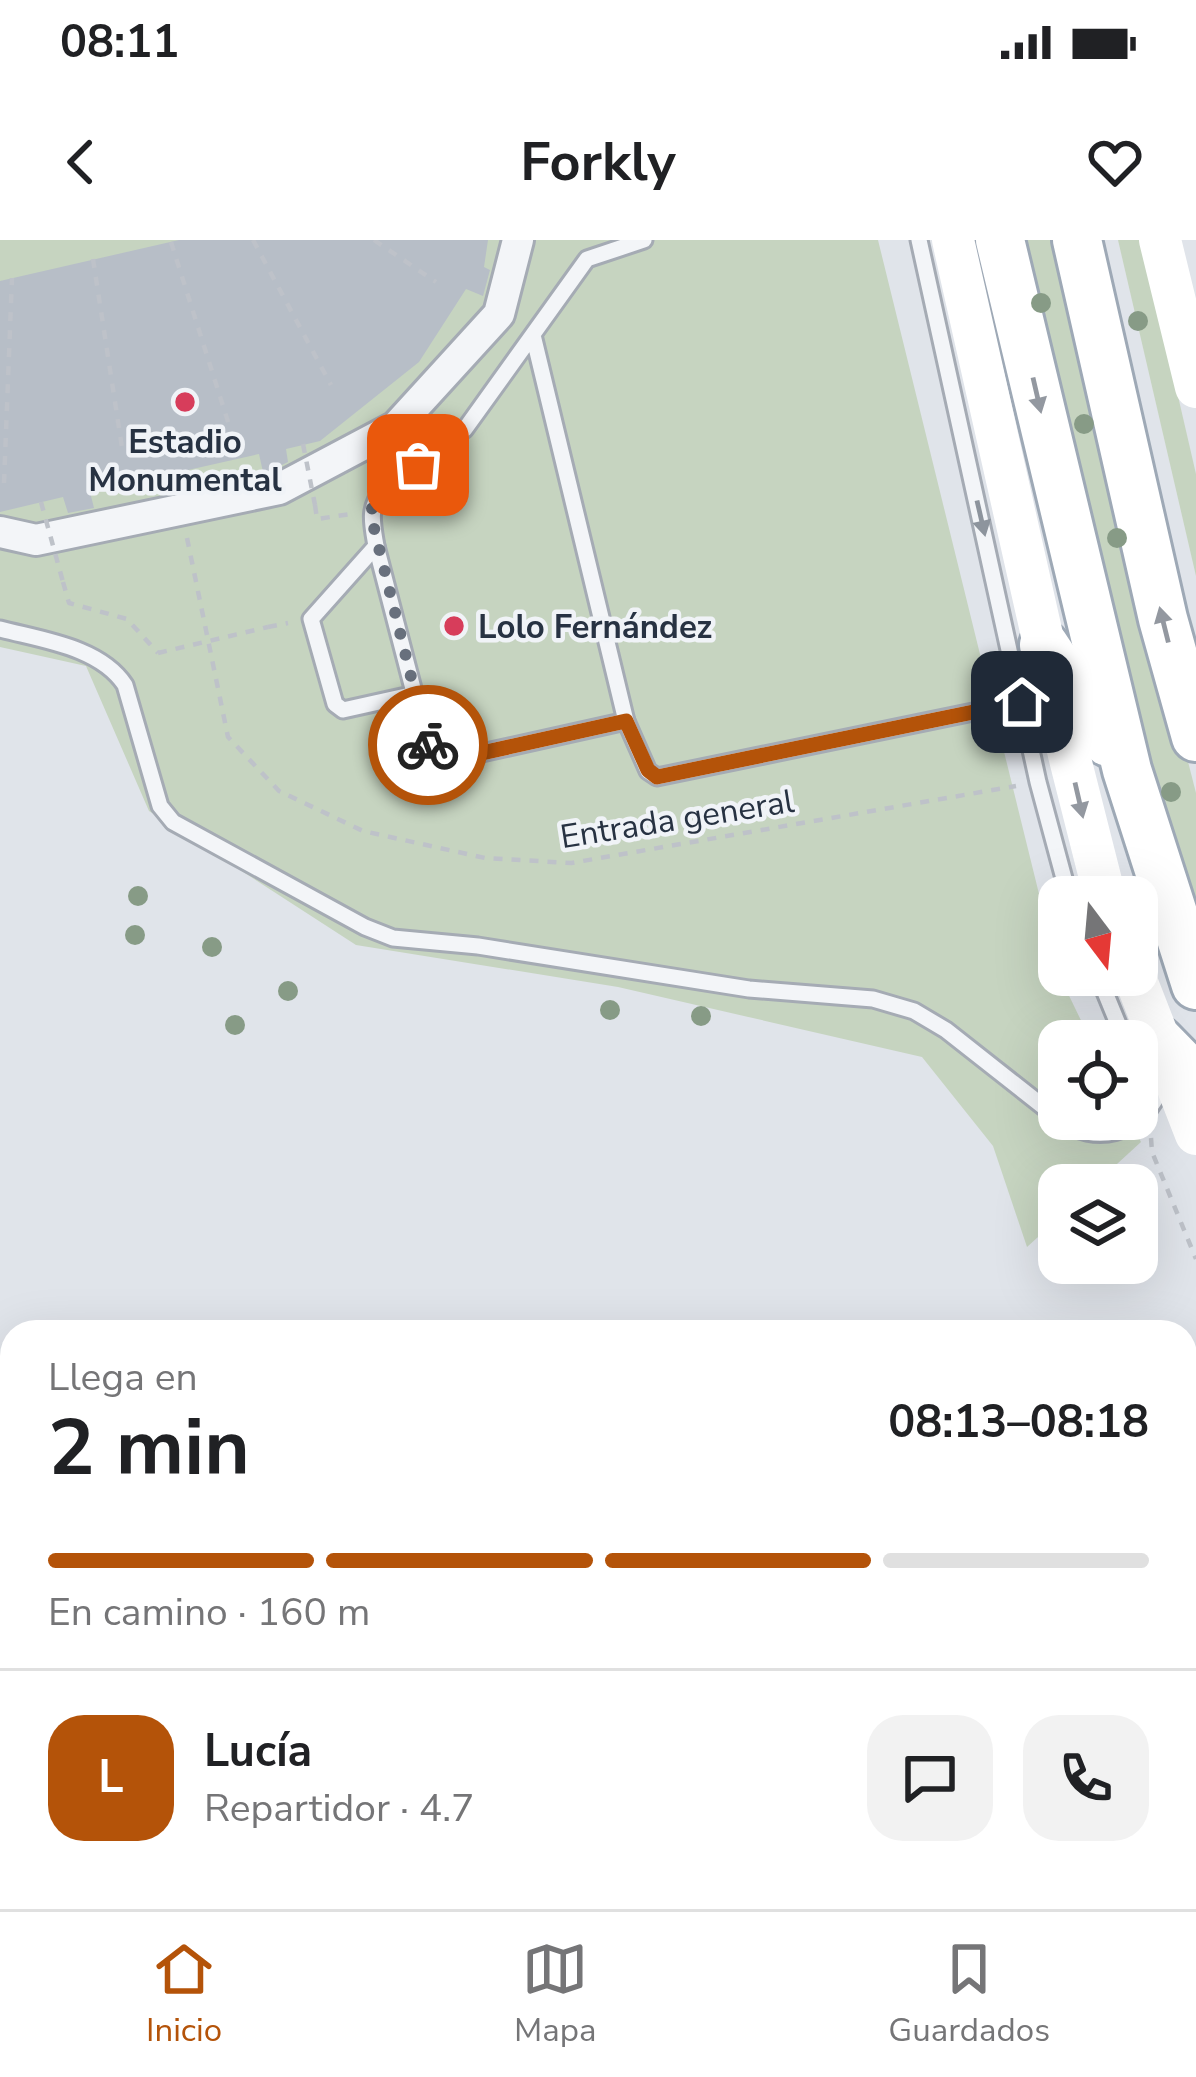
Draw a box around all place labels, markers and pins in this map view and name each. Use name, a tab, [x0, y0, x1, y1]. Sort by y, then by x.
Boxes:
marker: Estadio Monumental	[172, 389, 198, 415]
pin	[367, 414, 469, 516]
place label: Estadio Monumental	[88, 420, 282, 503]
place label: Lolo Fernández	[478, 605, 712, 650]
marker: Lolo Fernández	[441, 613, 467, 639]
pin	[971, 651, 1073, 753]

